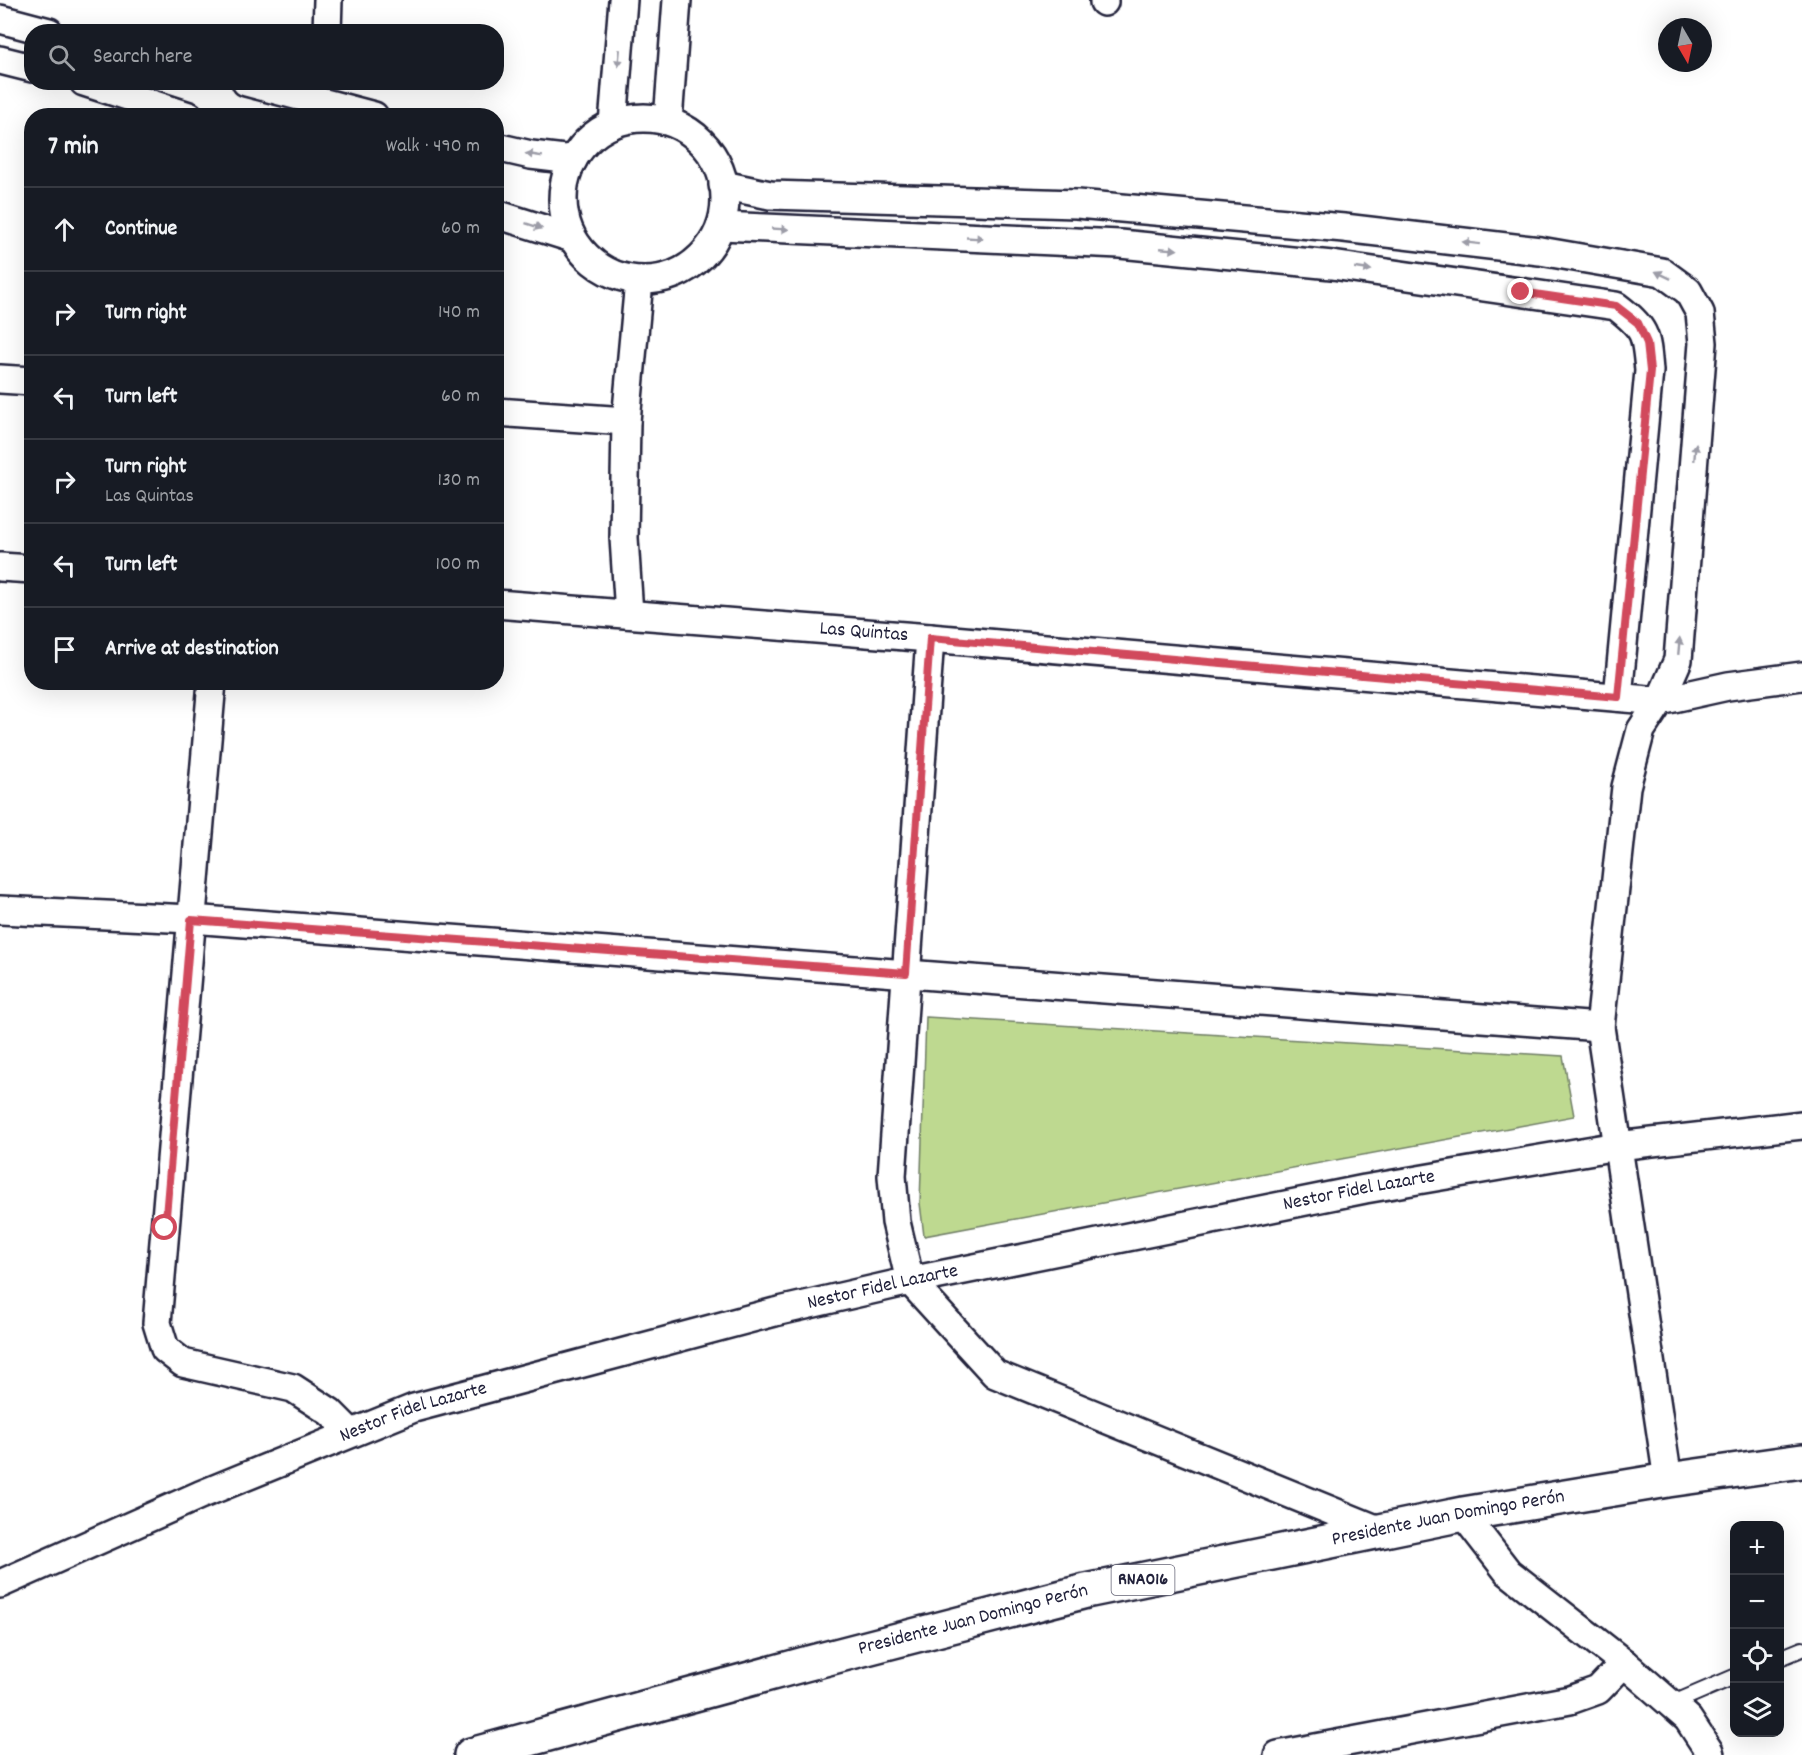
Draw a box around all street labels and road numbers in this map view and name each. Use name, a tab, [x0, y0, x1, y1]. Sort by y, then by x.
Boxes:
street label: Las Quintas	[818, 615, 909, 650]
street label: Nestor Fidel Lazarte	[1281, 1163, 1437, 1219]
street label: Nestor Fidel Lazarte	[805, 1258, 961, 1318]
street label: Nestor Fidel Lazarte	[336, 1375, 490, 1451]
street label: Presidente Juan Domingo Perón	[1329, 1483, 1567, 1554]
road number: RNA016	[1112, 1565, 1174, 1595]
street label: Presidente Juan Domingo Perón	[855, 1577, 1091, 1664]

